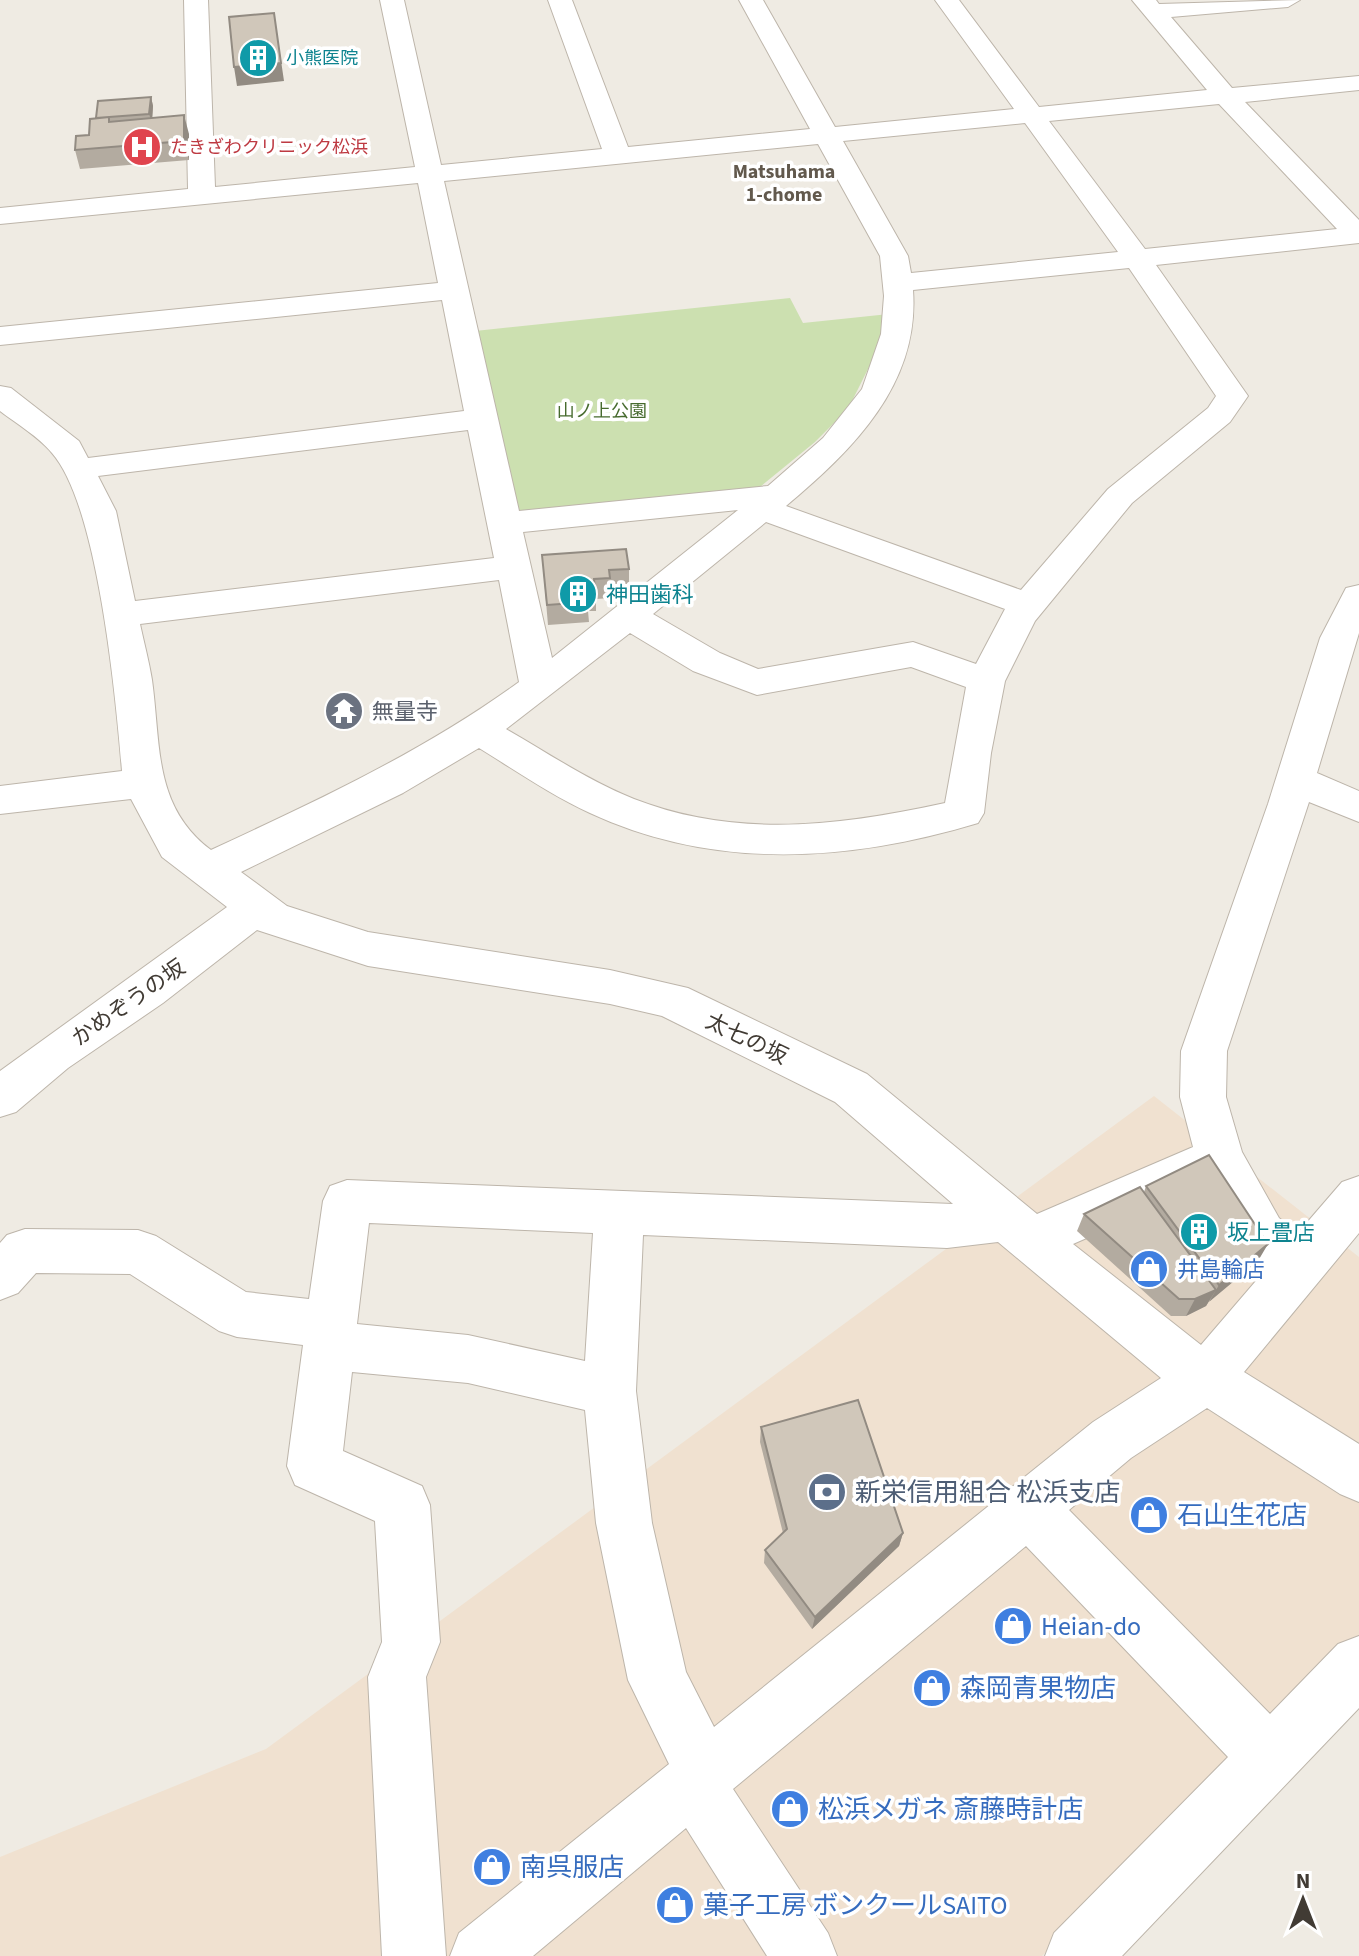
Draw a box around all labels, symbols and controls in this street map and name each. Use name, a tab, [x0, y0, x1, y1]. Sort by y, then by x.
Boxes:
building icon: 小熊医院	[237, 37, 279, 79]
place label: 小熊医院	[286, 46, 358, 71]
hospital icon: たきざわクリニック松浜	[121, 126, 163, 168]
place label: たきざわクリニック松浜	[170, 135, 368, 160]
district label: Matsuhama 1-chome	[733, 158, 835, 209]
park label: 山ノ上公園	[557, 399, 647, 424]
building icon: 神田歯科	[557, 573, 599, 615]
place label: 神田歯科	[606, 579, 694, 611]
temple icon: 無量寺	[323, 690, 365, 732]
place label: 無量寺	[372, 696, 438, 728]
street label: かめぞうの坂	[65, 952, 192, 1054]
street label: 太七の坂	[700, 1005, 793, 1073]
building icon: 坂上畳店	[1178, 1211, 1220, 1253]
place label: 坂上畳店	[1227, 1217, 1315, 1249]
shop icon: 井島輪店	[1128, 1248, 1170, 1290]
place label: 井島輪店	[1177, 1254, 1265, 1286]
bank icon: 新栄信用組合 松浜支店	[806, 1471, 848, 1513]
place label: 新栄信用組合 松浜支店	[855, 1474, 1120, 1511]
shop icon: 石山生花店	[1128, 1494, 1170, 1536]
place label: 石山生花店	[1177, 1497, 1307, 1534]
shop icon: Heian-do	[992, 1605, 1034, 1647]
place label: Heian-do	[1041, 1608, 1141, 1645]
shop icon: 森岡青果物店	[911, 1667, 953, 1709]
place label: 森岡青果物店	[960, 1670, 1116, 1707]
shop icon: 松浜メガネ 斎藤時計店	[769, 1788, 811, 1830]
place label: 松浜メガネ 斎藤時計店	[818, 1791, 1083, 1828]
shop icon: 南呉服店	[471, 1846, 513, 1888]
place label: 南呉服店	[520, 1849, 624, 1886]
north arrow	[1263, 1860, 1343, 1940]
text: N	[1296, 1865, 1310, 1897]
shop icon: 菓子工房 ボンクールSAITO	[654, 1884, 696, 1926]
place label: 菓子工房 ボンクールSAITO	[703, 1887, 1008, 1924]

